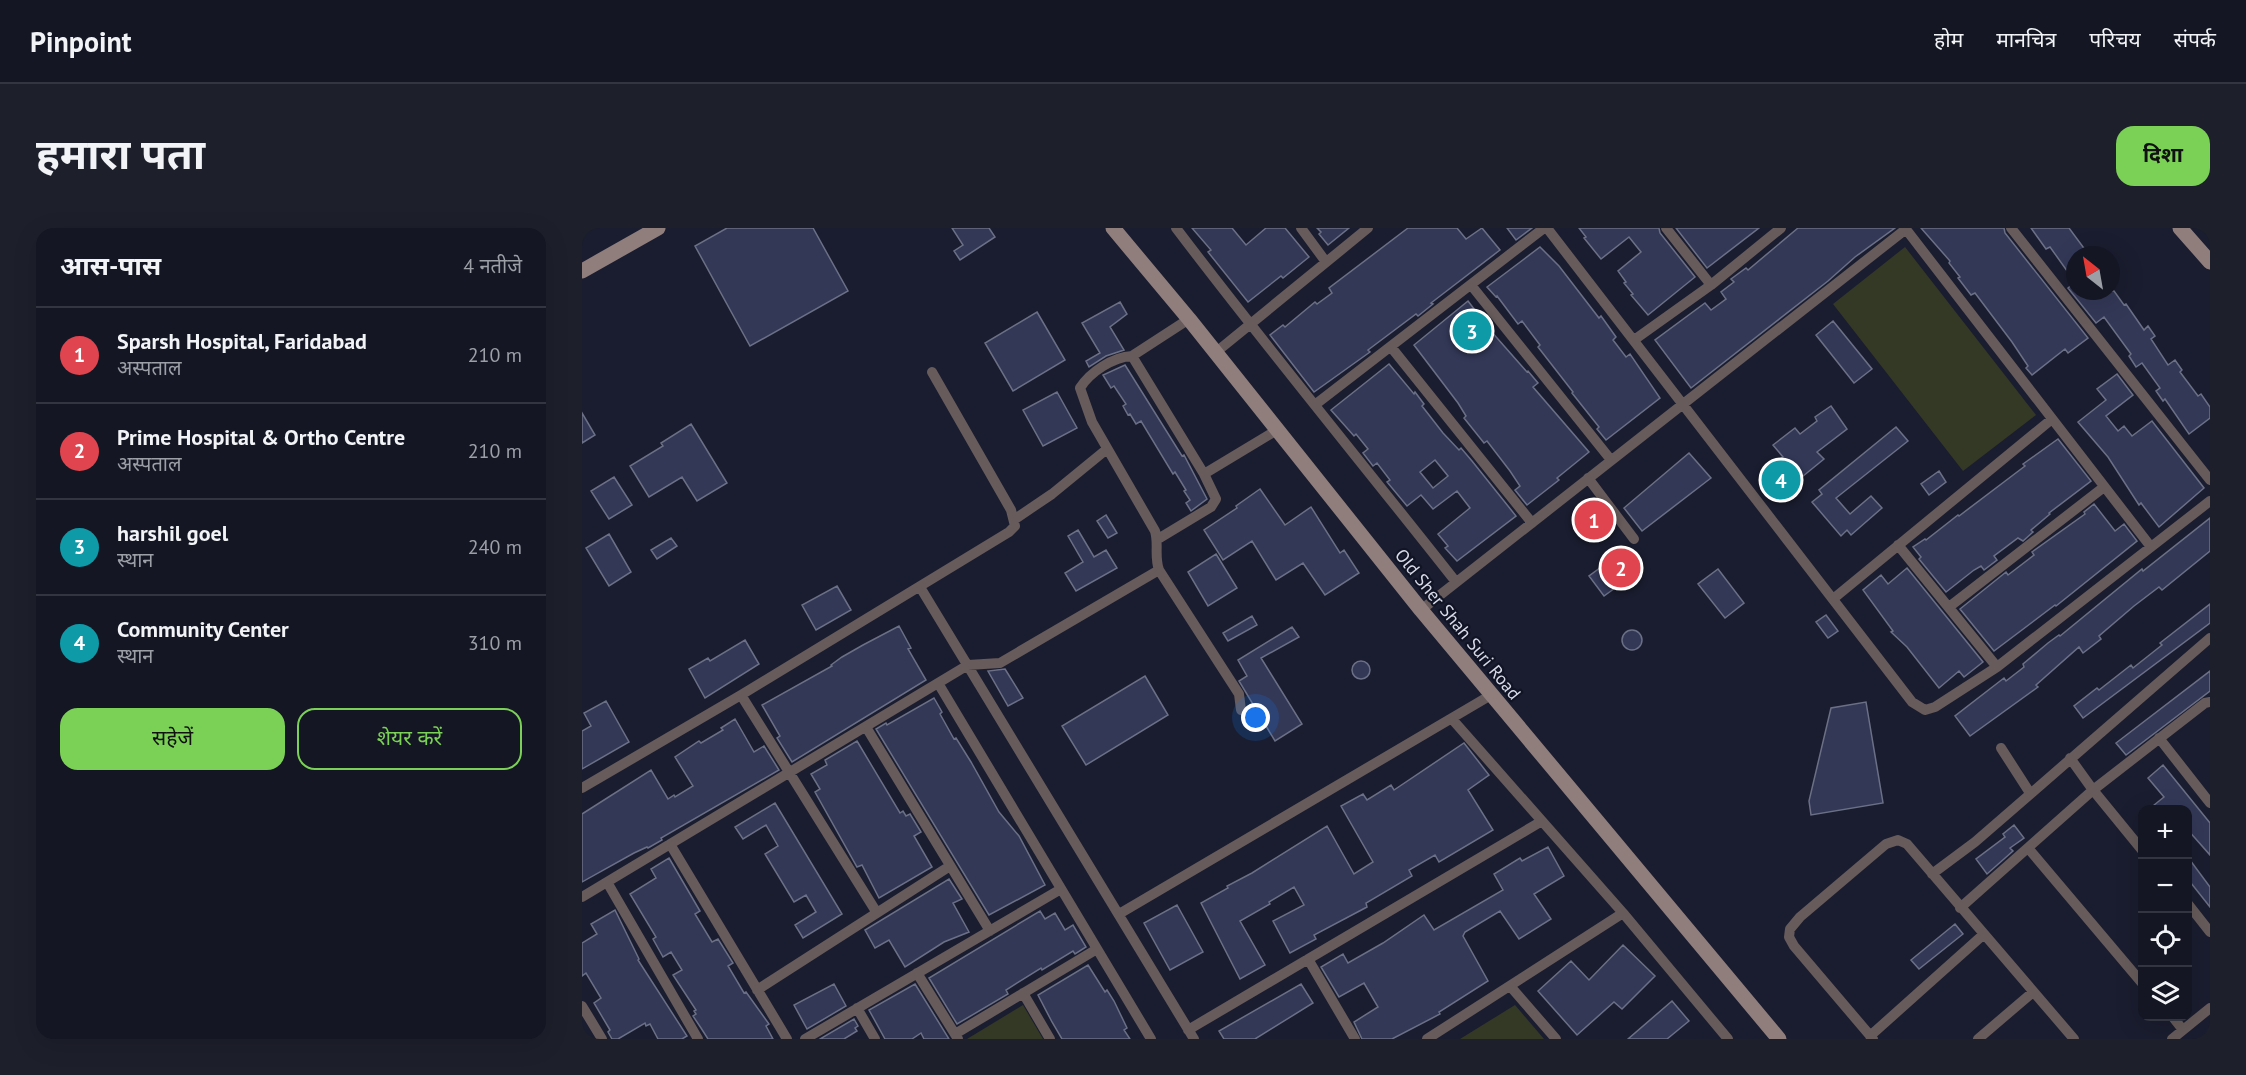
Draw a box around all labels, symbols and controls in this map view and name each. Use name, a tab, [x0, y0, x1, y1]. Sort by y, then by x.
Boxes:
text: Pinpoint	[30, 23, 132, 60]
text: होम	[1934, 26, 1963, 53]
text: मानचित्र	[1996, 26, 2056, 53]
text: परिचय	[2089, 26, 2141, 53]
text: संपर्क	[2174, 26, 2216, 53]
text: हमारा पता	[36, 126, 205, 181]
button: दिशा	[2116, 126, 2210, 186]
north arrow	[2066, 246, 2120, 300]
text: आस-पास	[60, 249, 161, 282]
text: 4 नतीजे	[463, 253, 522, 279]
pin: 3	[1452, 308, 1492, 354]
text: Sparsh Hospital, Faridabad	[117, 327, 367, 355]
text: 1	[74, 342, 85, 368]
text: 210 m	[468, 342, 522, 368]
text: अस्पताल	[117, 355, 182, 381]
text: Prime Hospital & Ortho Centre	[117, 423, 405, 451]
text: 2	[74, 438, 85, 464]
text: 210 m	[468, 438, 522, 464]
text: अस्पताल	[117, 451, 182, 477]
pin: 4	[1762, 458, 1800, 502]
pin: 1	[1574, 498, 1614, 542]
text: harshil goel	[117, 519, 228, 547]
text: 3	[74, 534, 85, 560]
text: 240 m	[468, 534, 522, 560]
street label: Old Sher Shah Suri Road	[1390, 544, 1526, 704]
pin: 2	[1602, 546, 1640, 590]
text: स्थान	[117, 547, 153, 573]
text: Community Center	[117, 615, 289, 643]
text: 4	[74, 630, 85, 656]
text: 310 m	[468, 630, 522, 656]
text: स्थान	[117, 643, 153, 669]
your location	[1241, 703, 1270, 732]
button: सहेजें	[60, 708, 285, 770]
button: शेयर करें	[297, 708, 522, 770]
map controls	[2138, 805, 2192, 1021]
button: +	[2138, 805, 2192, 859]
button: −	[2138, 859, 2192, 913]
button: locate	[2138, 913, 2192, 967]
button: layers	[2138, 967, 2192, 1021]

